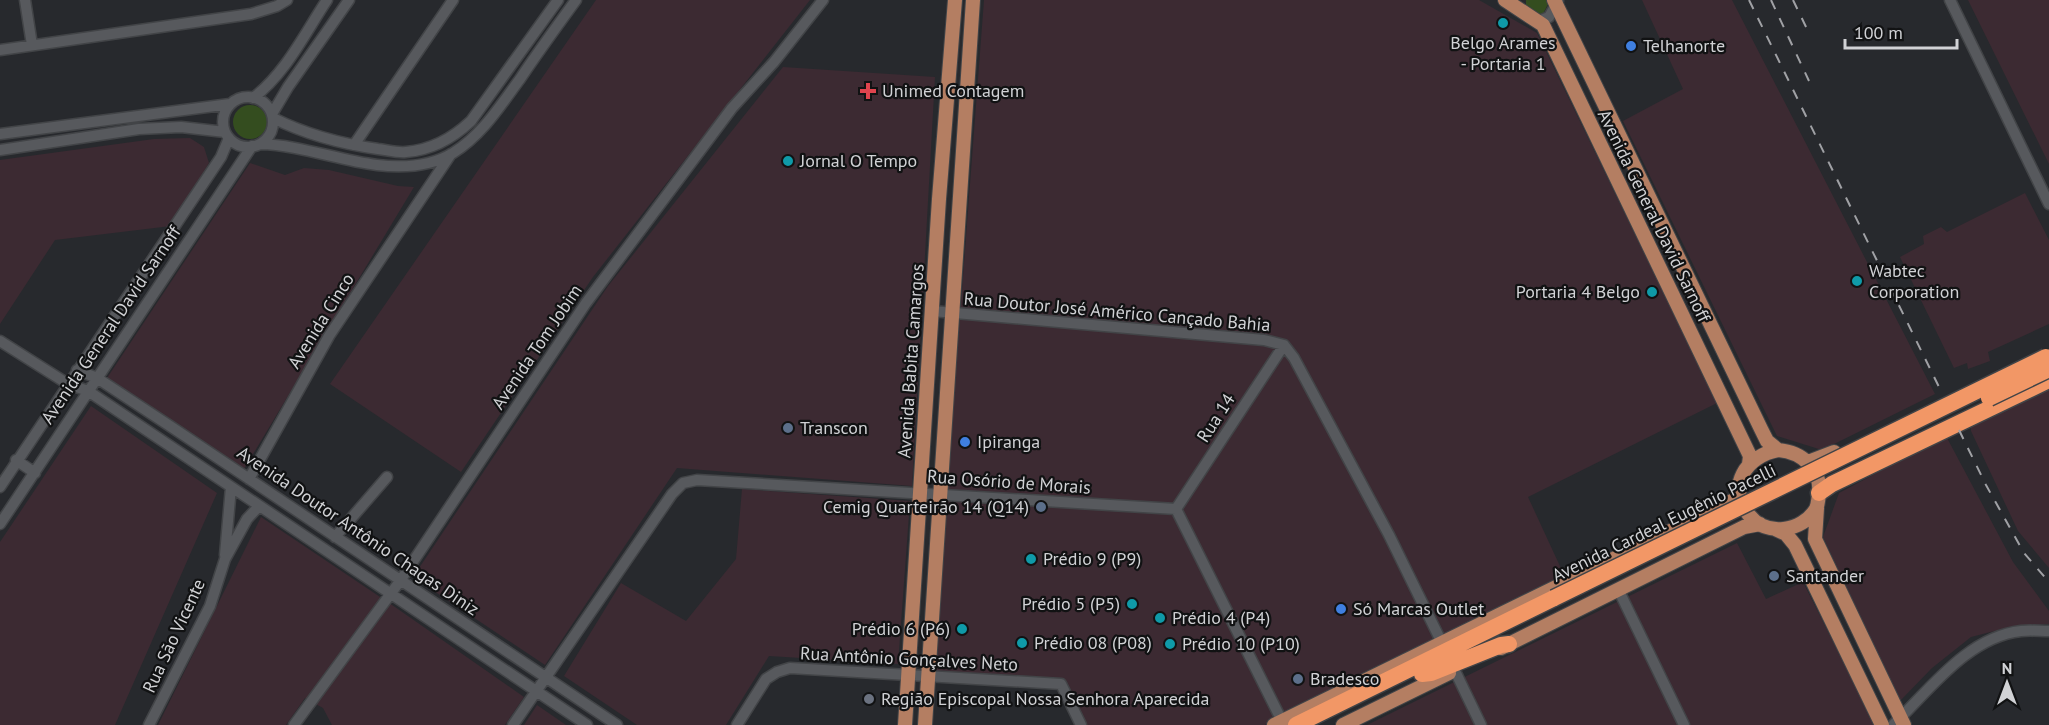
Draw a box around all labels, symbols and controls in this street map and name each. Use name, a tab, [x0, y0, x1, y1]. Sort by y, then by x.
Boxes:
scale bar	[1845, 12, 1958, 50]
marker: Belgo Arames - Portaria 1	[1496, 16, 1510, 30]
text: 100 m	[1854, 21, 1903, 44]
place label: Belgo Arames - Portaria 1	[1450, 31, 1556, 75]
place label: Telhanorte	[1643, 34, 1725, 57]
marker: Telhanorte	[1624, 39, 1638, 53]
place label: Unimed Contagem	[882, 79, 1024, 102]
marker: Unimed Contagem	[859, 82, 877, 100]
street label: Avenida General David Sarnoff	[1593, 106, 1717, 327]
place label: Jornal O Tempo	[799, 149, 917, 172]
marker: Jornal O Tempo	[781, 154, 795, 168]
street label: Avenida General David Sarnoff	[36, 220, 186, 428]
place label: Wabtec Corporation	[1869, 259, 1959, 303]
street label: Avenida Babita Camargos	[892, 263, 929, 459]
street label: Avenida Cinco	[282, 269, 359, 373]
marker: Wabtec Corporation	[1850, 274, 1864, 288]
street label: Avenida Tom Jobim	[486, 280, 587, 414]
place label: Portaria 4 Belgo	[1516, 280, 1640, 303]
marker: Portaria 4 Belgo	[1645, 285, 1659, 299]
street label: Rua Doutor José Américo Cançado Bahia	[963, 287, 1271, 336]
street label: Rua 14	[1191, 389, 1240, 446]
place label: Transcon	[800, 416, 868, 439]
marker: Transcon	[781, 421, 795, 435]
place label: Ipiranga	[977, 430, 1040, 453]
marker: Ipiranga	[958, 435, 972, 449]
street label: Avenida Doutor Antônio Chagas Diniz	[233, 441, 484, 620]
street label: Avenida Cardeal Eugênio Pacelli	[1548, 458, 1780, 587]
street label: Rua Osório de Morais	[926, 464, 1092, 499]
place label: Cemig Quarteirão 14 (Q14)	[823, 495, 1029, 518]
marker: Cemig Quarteirão 14 (Q14)	[1034, 500, 1048, 514]
place label: Prédio 9 (P9)	[1043, 547, 1141, 570]
marker: Prédio 9 (P9)	[1024, 552, 1038, 566]
place label: Santander	[1786, 564, 1864, 587]
marker: Santander	[1767, 569, 1781, 583]
street label: Rua São Vicente	[137, 575, 210, 696]
place label: Prédio 5 (P5)	[1022, 592, 1120, 615]
marker: Prédio 5 (P5)	[1125, 597, 1139, 611]
place label: Só Marcas Outlet	[1353, 597, 1484, 620]
marker: Só Marcas Outlet	[1334, 602, 1348, 616]
place label: Prédio 4 (P4)	[1172, 606, 1270, 629]
marker: Prédio 4 (P4)	[1153, 611, 1167, 625]
place label: Prédio 6 (P6)	[852, 617, 950, 640]
marker: Prédio 6 (P6)	[955, 622, 969, 636]
place label: Prédio 08 (P08)	[1034, 631, 1152, 654]
place label: Prédio 10 (P10)	[1182, 632, 1300, 655]
marker: Prédio 08 (P08)	[1015, 636, 1029, 650]
marker: Prédio 10 (P10)	[1163, 637, 1177, 651]
street label: Rua Antônio Gonçalves Neto	[800, 641, 1019, 676]
north arrow	[1977, 653, 2037, 713]
text: N	[2002, 658, 2012, 678]
place label: Bradesco	[1310, 667, 1379, 690]
marker: Bradesco	[1291, 672, 1305, 686]
place label: Região Episcopal Nossa Senhora Aparecida	[881, 687, 1209, 710]
marker: Região Episcopal Nossa Senhora Aparecida	[862, 692, 876, 706]

